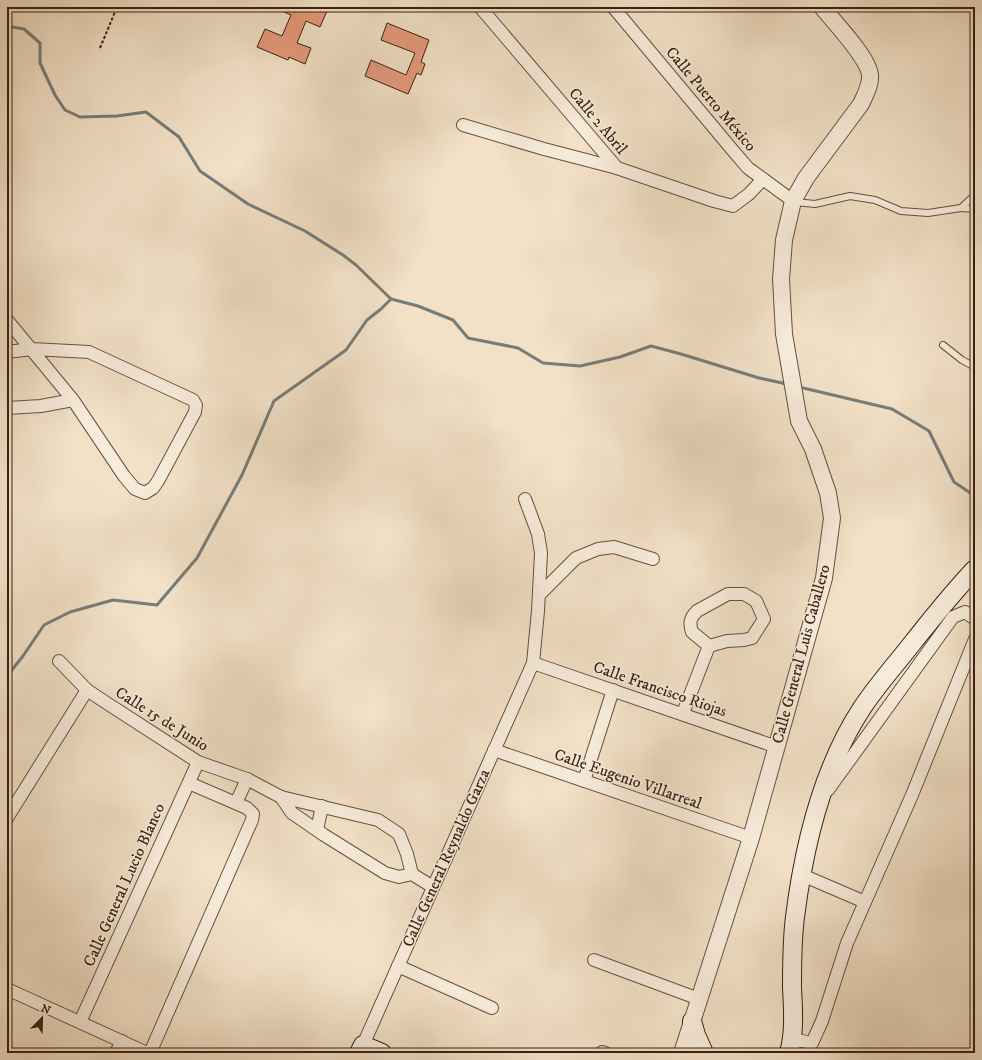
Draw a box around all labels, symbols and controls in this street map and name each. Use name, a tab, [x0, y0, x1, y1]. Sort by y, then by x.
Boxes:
street label: Calle Puerto México	[661, 43, 761, 156]
street label: Calle 2 Abril	[564, 84, 632, 159]
street label: Calle General Luis Caballero	[767, 562, 835, 746]
street label: Calle Francisco Riojas	[590, 657, 730, 721]
street label: Calle 15 de Junio	[112, 682, 213, 756]
street label: Calle Eugenio Villarreal	[552, 744, 705, 814]
street label: Calle General Reynaldo Garza	[398, 766, 494, 950]
street label: Calle General Lucio Blanco	[79, 800, 169, 970]
north arrow	[22, 998, 62, 1038]
text: N	[39, 1002, 52, 1018]

